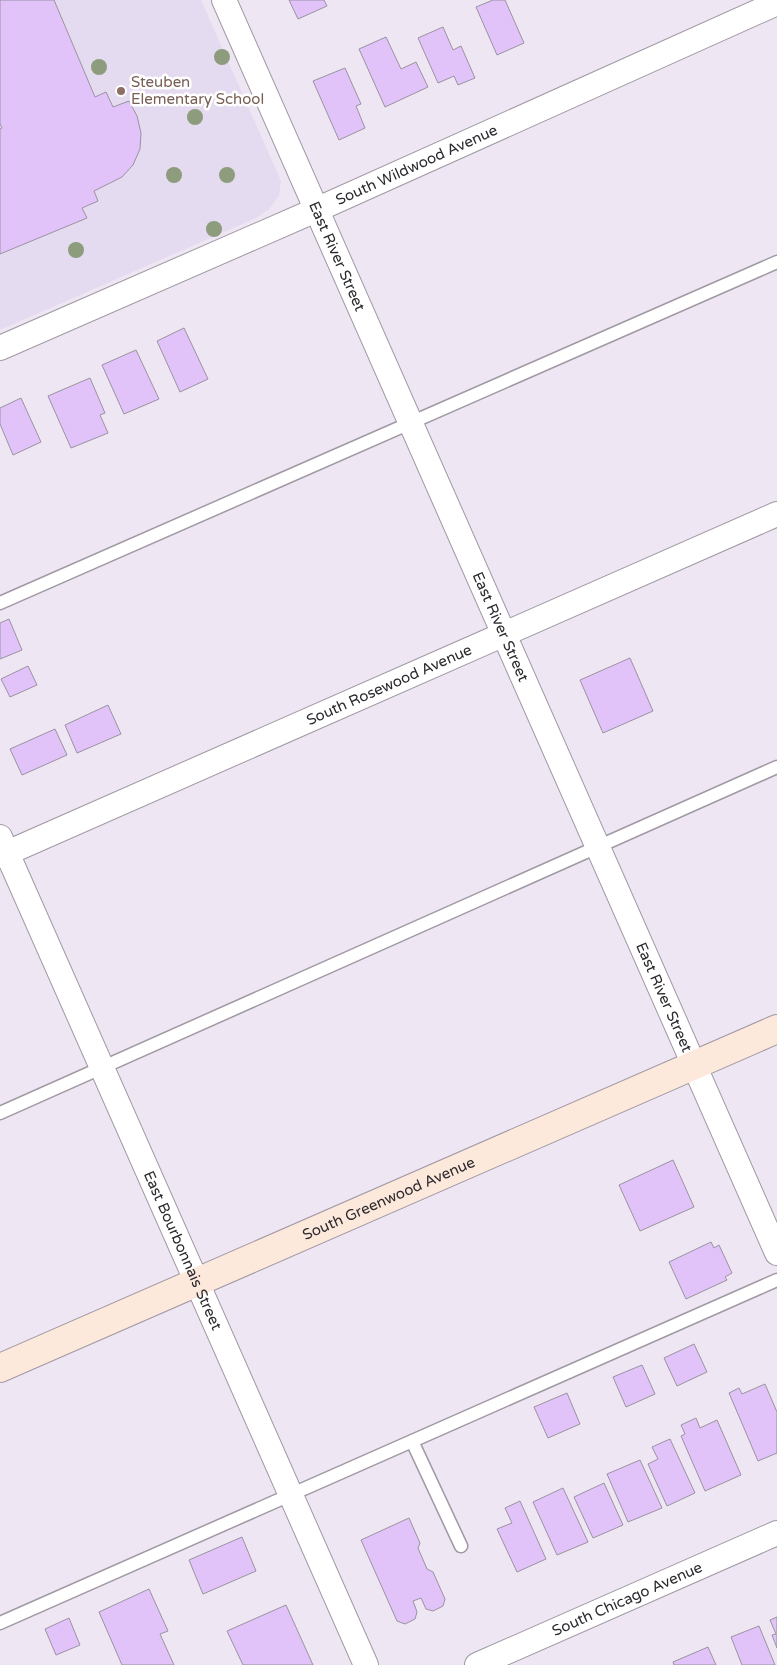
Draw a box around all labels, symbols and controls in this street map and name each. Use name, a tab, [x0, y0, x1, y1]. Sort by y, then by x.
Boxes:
place label: Steuben Elementary School	[131, 73, 264, 108]
marker: Steuben Elementary School	[115, 85, 127, 97]
street label: South Wildwood Avenue	[333, 121, 500, 209]
street label: East River Street	[305, 199, 369, 314]
street label: East River Street	[469, 569, 533, 685]
street label: South Rosewood Avenue	[304, 641, 474, 729]
street label: East River Street	[632, 940, 696, 1055]
street label: South Greenwood Avenue	[300, 1153, 478, 1244]
street label: East Bourbonnais Street	[140, 1168, 226, 1333]
street label: South Chicago Avenue	[549, 1558, 705, 1640]

